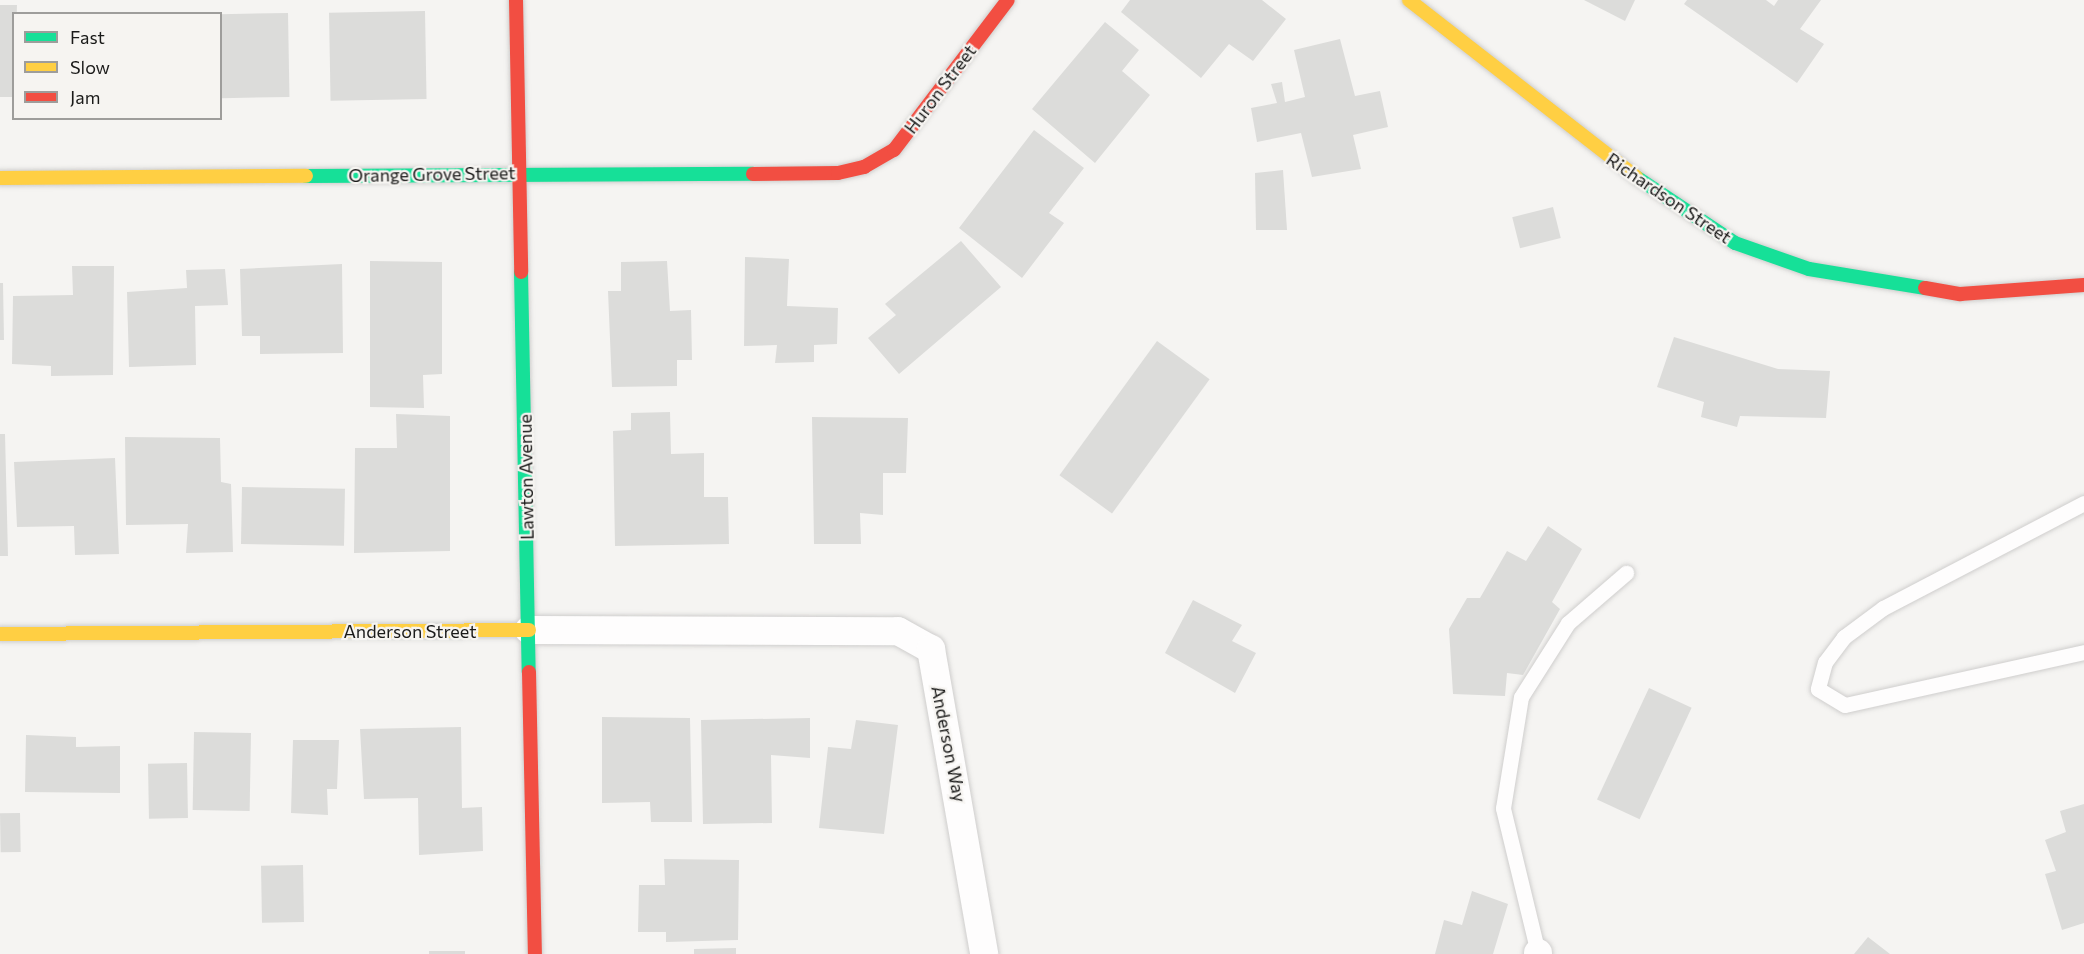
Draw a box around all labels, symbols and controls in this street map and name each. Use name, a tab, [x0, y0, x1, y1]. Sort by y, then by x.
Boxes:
legend	[12, 12, 222, 120]
text: Fast	[70, 26, 105, 48]
street label: Huron Street	[900, 40, 980, 138]
text: Slow	[70, 56, 110, 78]
text: Jam	[70, 86, 100, 108]
street label: Richardson Street	[1602, 148, 1736, 248]
street label: Orange Grove Street	[348, 162, 516, 186]
street label: Lawton Avenue	[514, 414, 538, 540]
street label: Anderson Street	[343, 620, 477, 642]
street label: Anderson Way	[927, 684, 971, 804]

